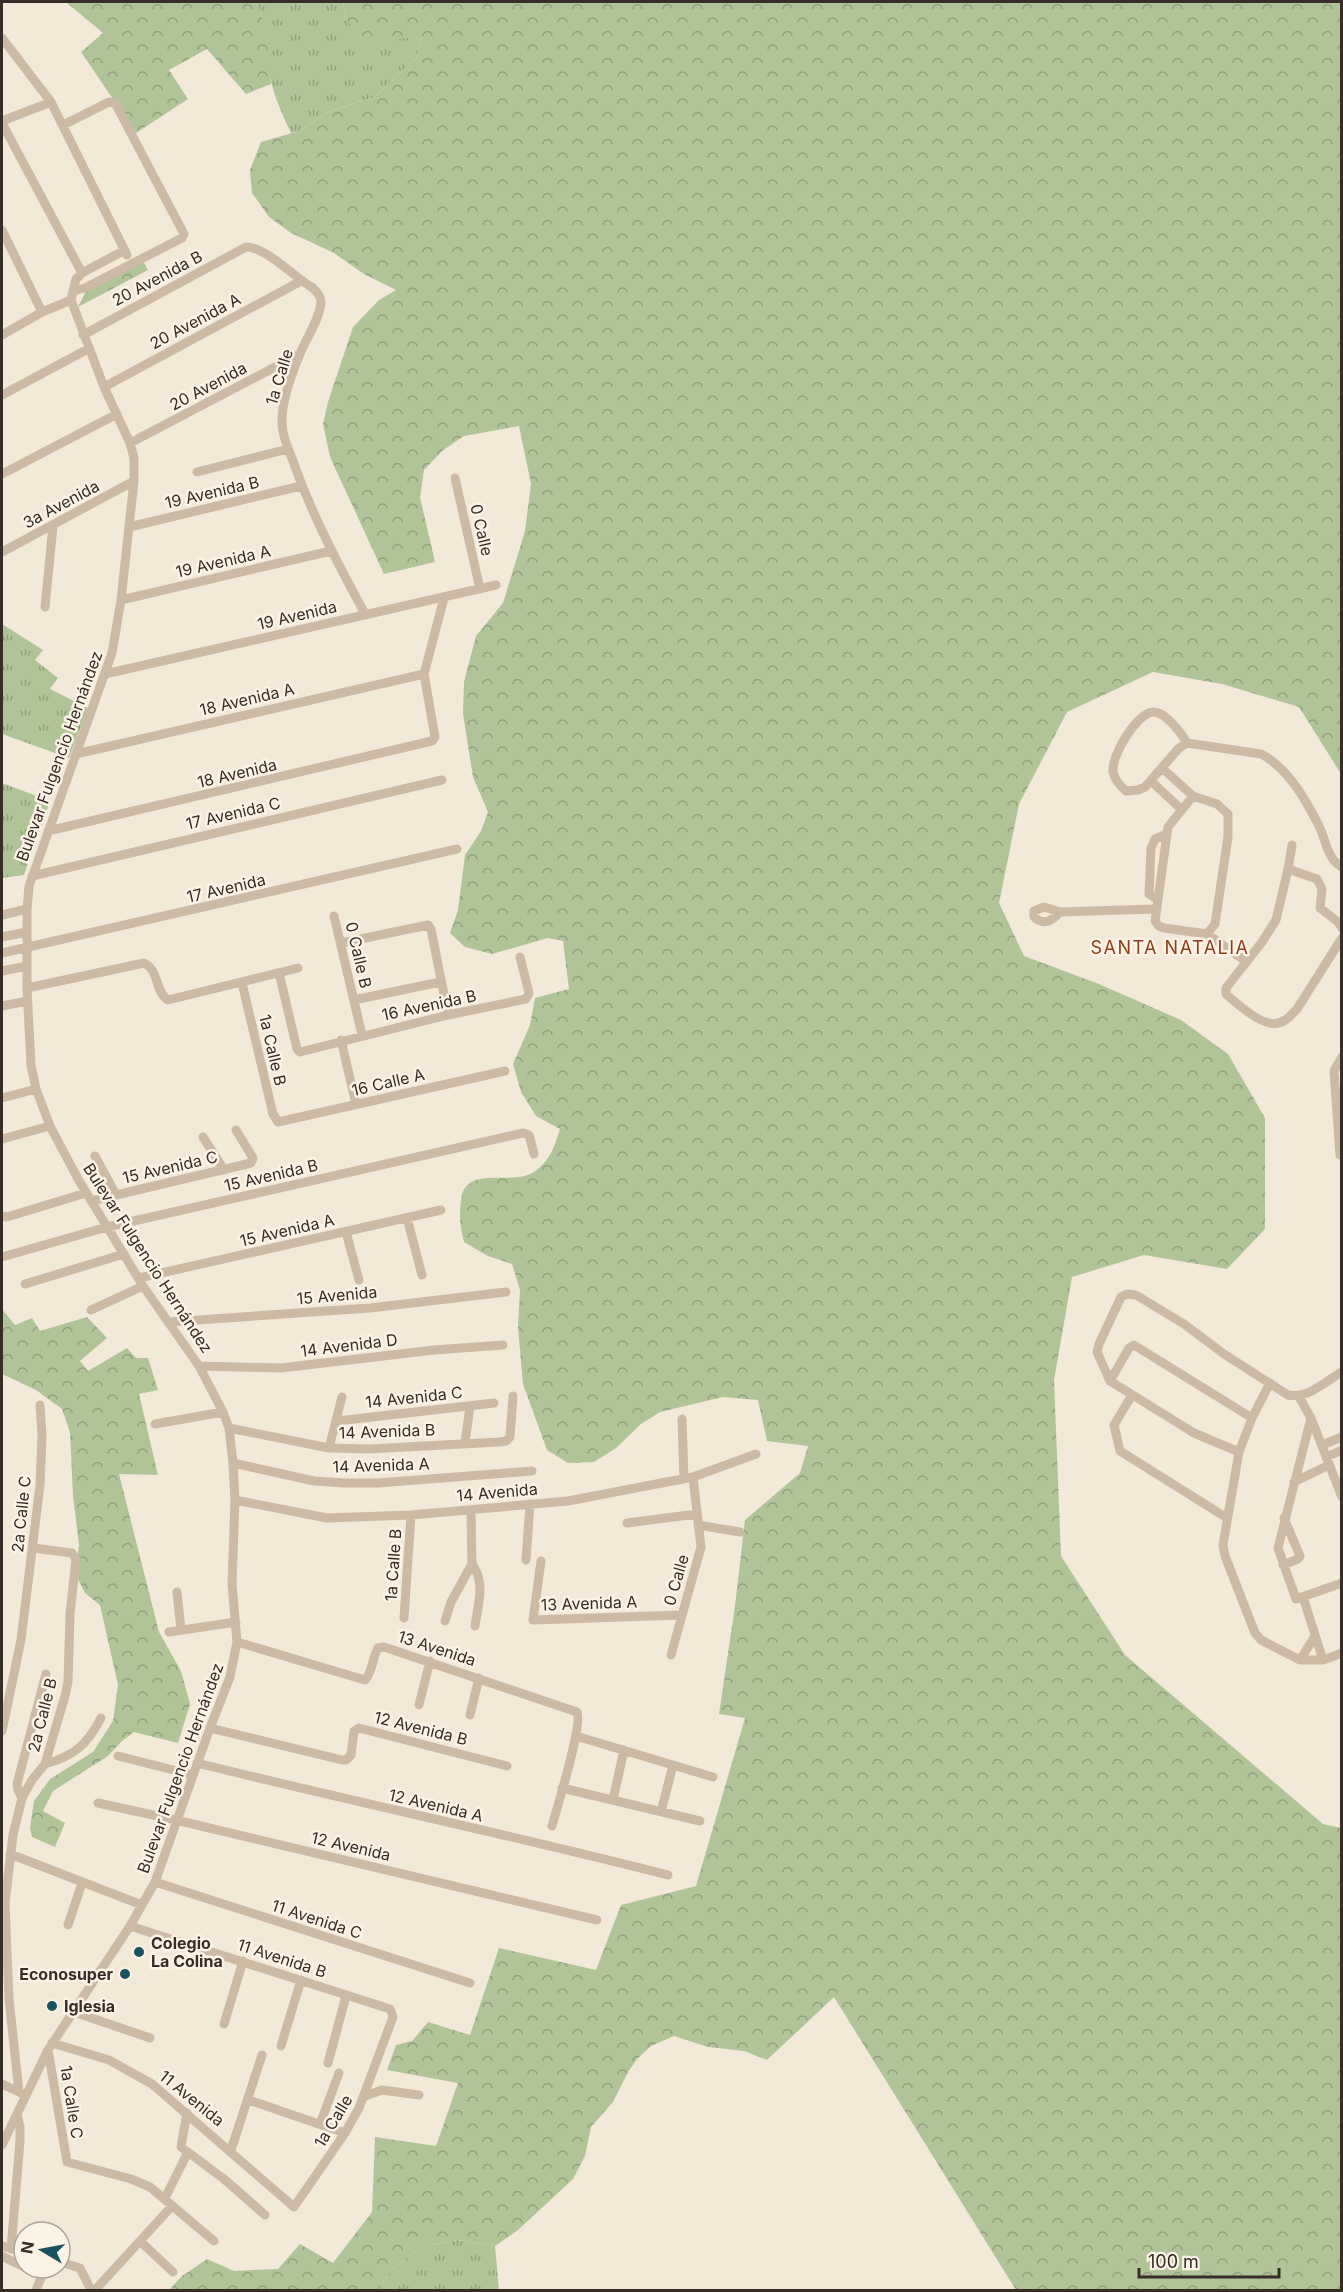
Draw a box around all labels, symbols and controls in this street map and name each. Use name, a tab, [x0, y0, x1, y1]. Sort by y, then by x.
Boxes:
street label: 20 Avenida B	[108, 246, 206, 310]
street label: 20 Avenida A	[146, 289, 244, 353]
street label: 1a Calle	[261, 346, 297, 408]
street label: 20 Avenida	[166, 357, 250, 415]
street label: 19 Avenida B	[163, 471, 261, 513]
street label: 3a Avenida	[19, 476, 103, 532]
street label: 0 Calle	[466, 502, 498, 558]
street label: 19 Avenida A	[174, 540, 272, 582]
street label: 19 Avenida	[255, 596, 339, 634]
street label: Bulevar Fulgencio Hernández	[12, 648, 106, 864]
street label: 18 Avenida A	[198, 678, 296, 720]
street label: 18 Avenida	[195, 754, 279, 792]
street label: 17 Avenida C	[184, 792, 282, 834]
street label: 17 Avenida	[185, 869, 267, 907]
street label: 0 Calle B	[342, 920, 376, 990]
district label: SANTA NATALIA	[1091, 937, 1250, 958]
street label: 16 Avenida B	[380, 985, 478, 1025]
street label: 1a Calle B	[255, 1012, 291, 1088]
street label: 16 Calle A	[350, 1064, 426, 1100]
street label: 15 Avenida C	[120, 1146, 220, 1188]
street label: 15 Avenida B	[222, 1154, 320, 1196]
street label: Bulevar Fulgencio Hernández	[79, 1159, 217, 1357]
street label: 15 Avenida A	[238, 1209, 336, 1251]
street label: 15 Avenida	[296, 1282, 378, 1308]
street label: 14 Avenida D	[299, 1329, 399, 1361]
street label: 14 Avenida C	[364, 1382, 464, 1412]
street label: 14 Avenida B	[338, 1419, 436, 1443]
street label: 14 Avenida A	[332, 1453, 430, 1477]
street label: 2a Calle C	[7, 1475, 35, 1553]
street label: 14 Avenida	[456, 1478, 538, 1506]
street label: 1a Calle B	[380, 1528, 406, 1602]
street label: 0 Calle	[659, 1552, 693, 1608]
street label: 13 Avenida A	[540, 1591, 638, 1615]
street label: 13 Avenida	[395, 1626, 479, 1670]
street label: Bulevar Fulgencio Hernández	[133, 1660, 227, 1876]
street label: 2a Calle B	[23, 1676, 61, 1754]
street label: 12 Avenida B	[372, 1707, 470, 1749]
street label: 12 Avenida A	[387, 1784, 485, 1826]
street label: 12 Avenida	[309, 1827, 393, 1865]
street label: 11 Avenida C	[269, 1895, 365, 1943]
place label: Colegio La Colina	[151, 1933, 223, 1971]
street label: 11 Avenida B	[235, 1934, 329, 1982]
marker: Colegio La Colina	[132, 1945, 146, 1959]
place label: Econosuper	[19, 1964, 113, 1984]
marker: Econosuper	[118, 1967, 132, 1981]
place label: Iglesia	[64, 1996, 115, 2016]
marker: Iglesia	[45, 1999, 59, 2013]
street label: 1a Calle C	[56, 2064, 88, 2140]
street label: 11 Avenida	[156, 2066, 228, 2130]
street label: 1a Calle	[310, 2091, 356, 2151]
north arrow	[12, 2220, 72, 2280]
text: N	[16, 2240, 38, 2255]
scale bar	[1139, 2241, 1278, 2279]
text: 100 m	[1148, 2251, 1199, 2272]

